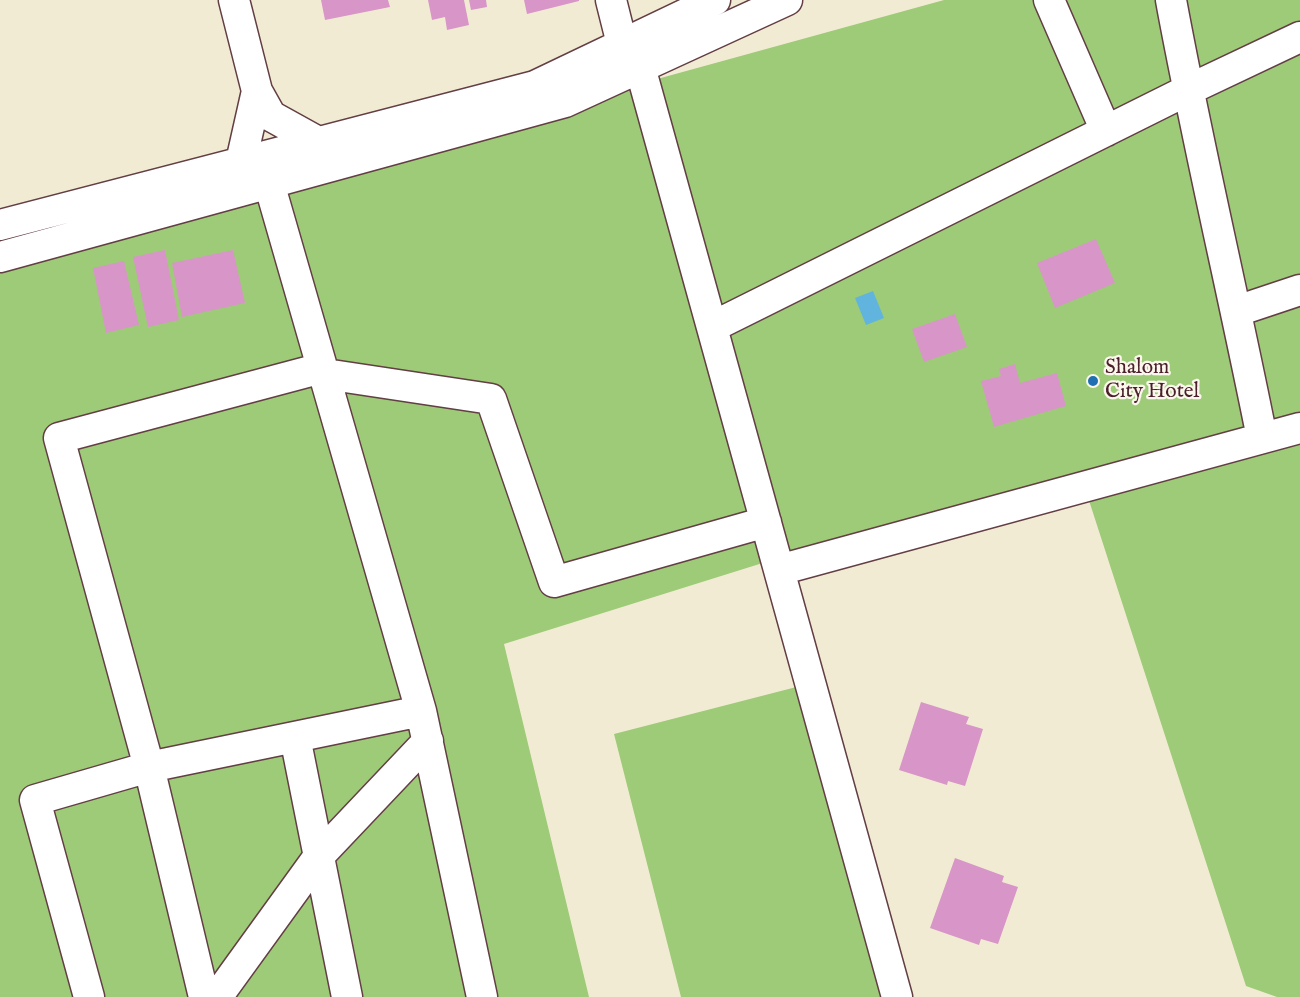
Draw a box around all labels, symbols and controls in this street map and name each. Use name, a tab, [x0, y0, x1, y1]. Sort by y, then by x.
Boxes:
place label: Shalom City Hotel	[1105, 356, 1199, 406]
marker: Shalom City Hotel	[1086, 374, 1100, 388]

